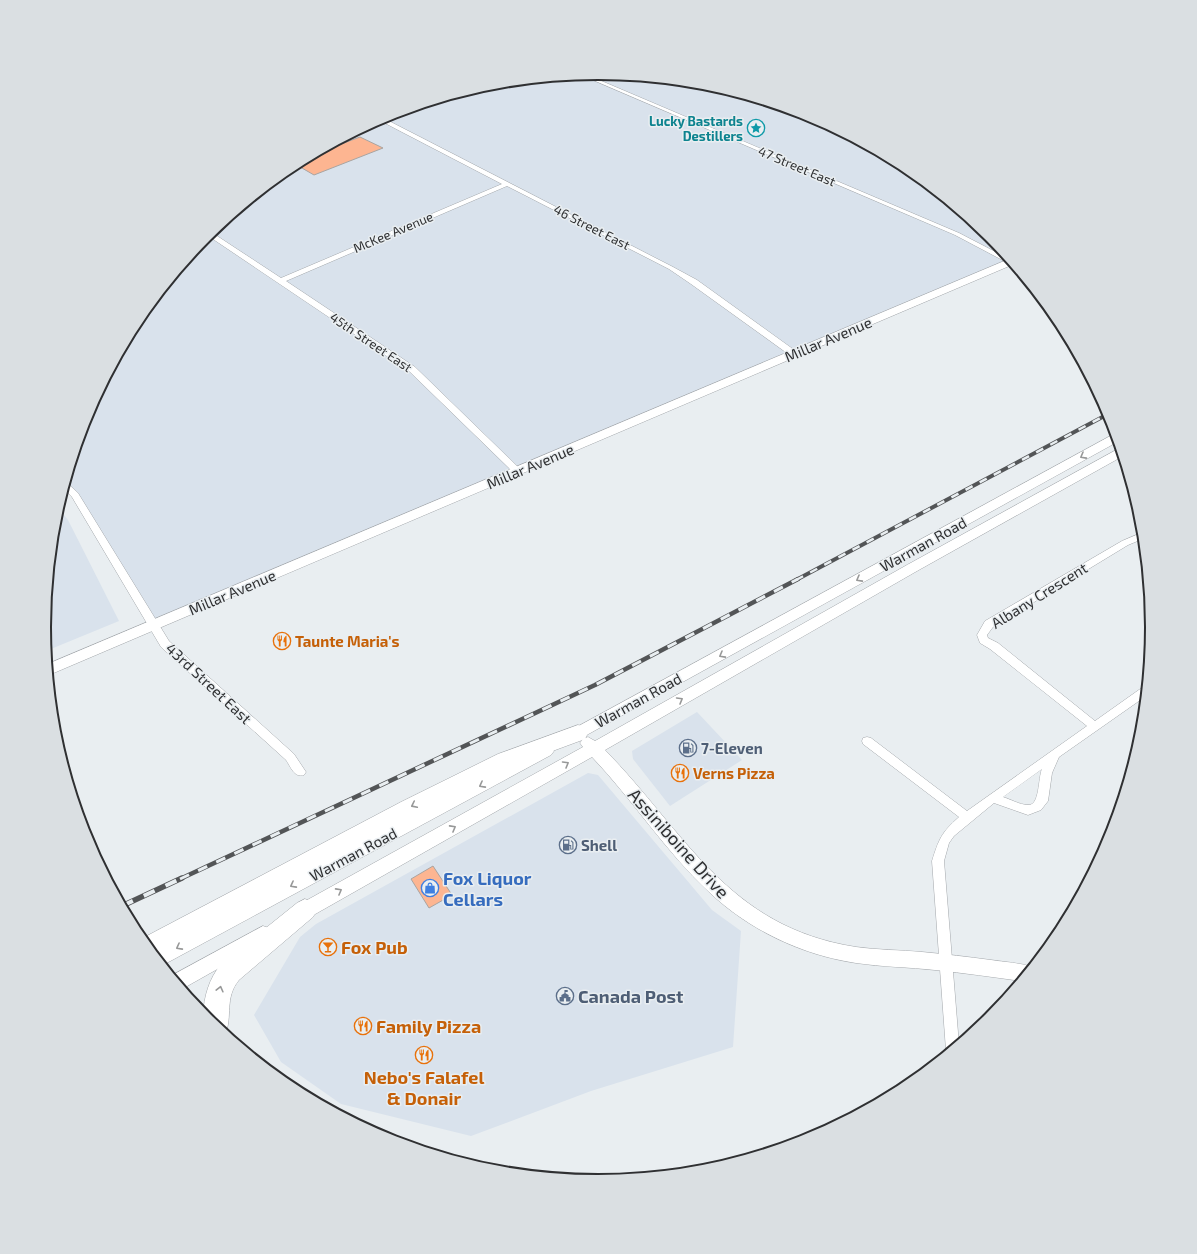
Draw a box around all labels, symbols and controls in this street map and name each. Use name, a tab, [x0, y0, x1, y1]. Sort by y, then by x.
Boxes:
place label: Lucky Bastards Destillers	[649, 113, 743, 144]
place icon: Lucky Bastards Destillers	[746, 118, 766, 138]
street label: 47 Street East	[756, 143, 838, 190]
street label: 46 Street East	[551, 201, 633, 253]
street label: McKee Avenue	[351, 208, 435, 256]
street label: 45th Street East	[327, 309, 415, 375]
street label: Millar Avenue	[782, 313, 874, 365]
street label: Millar Avenue	[484, 440, 576, 492]
one-way arrow	[1080, 451, 1088, 459]
street label: Warman Road	[877, 513, 969, 575]
street label: Albany Crescent	[988, 558, 1091, 632]
street label: Millar Avenue	[186, 566, 278, 618]
one-way arrow	[856, 575, 863, 582]
restaurant icon: Taunte Maria's	[272, 631, 292, 651]
place label: Taunte Maria's	[295, 632, 399, 650]
street label: 43rd Street East	[163, 639, 256, 727]
one-way arrow	[719, 650, 726, 657]
street label: Warman Road	[592, 669, 684, 731]
one-way arrow	[676, 698, 683, 705]
fuel station icon: 7-Eleven	[678, 738, 698, 758]
place label: 7-Eleven	[701, 739, 763, 757]
one-way arrow	[562, 762, 569, 769]
restaurant icon: Verns Pizza	[670, 763, 690, 783]
place label: Verns Pizza	[693, 764, 775, 782]
one-way arrow	[479, 780, 486, 788]
street label: Assiniboine Drive	[624, 783, 734, 903]
one-way arrow	[411, 800, 418, 808]
street label: Warman Road	[306, 823, 400, 885]
one-way arrow	[449, 826, 456, 833]
fuel station icon: Shell	[558, 835, 578, 855]
place label: Shell	[581, 836, 617, 854]
place label: Fox Liquor Cellars	[443, 867, 532, 910]
shop icon: Fox Liquor Cellars	[420, 878, 440, 898]
one-way arrow	[290, 881, 297, 888]
one-way arrow	[335, 889, 343, 896]
place label: Fox Pub	[341, 936, 408, 958]
bar icon: Fox Pub	[318, 937, 338, 957]
one-way arrow	[175, 942, 183, 950]
place label: Canada Post	[578, 985, 684, 1007]
one-way arrow	[215, 986, 224, 993]
public building icon: Canada Post	[555, 986, 575, 1006]
place label: Family Pizza	[376, 1015, 481, 1037]
restaurant icon: Family Pizza	[353, 1016, 373, 1036]
restaurant icon: Nebo's Falafel & Donair	[414, 1045, 434, 1065]
place label: Nebo's Falafel & Donair	[364, 1066, 484, 1109]

